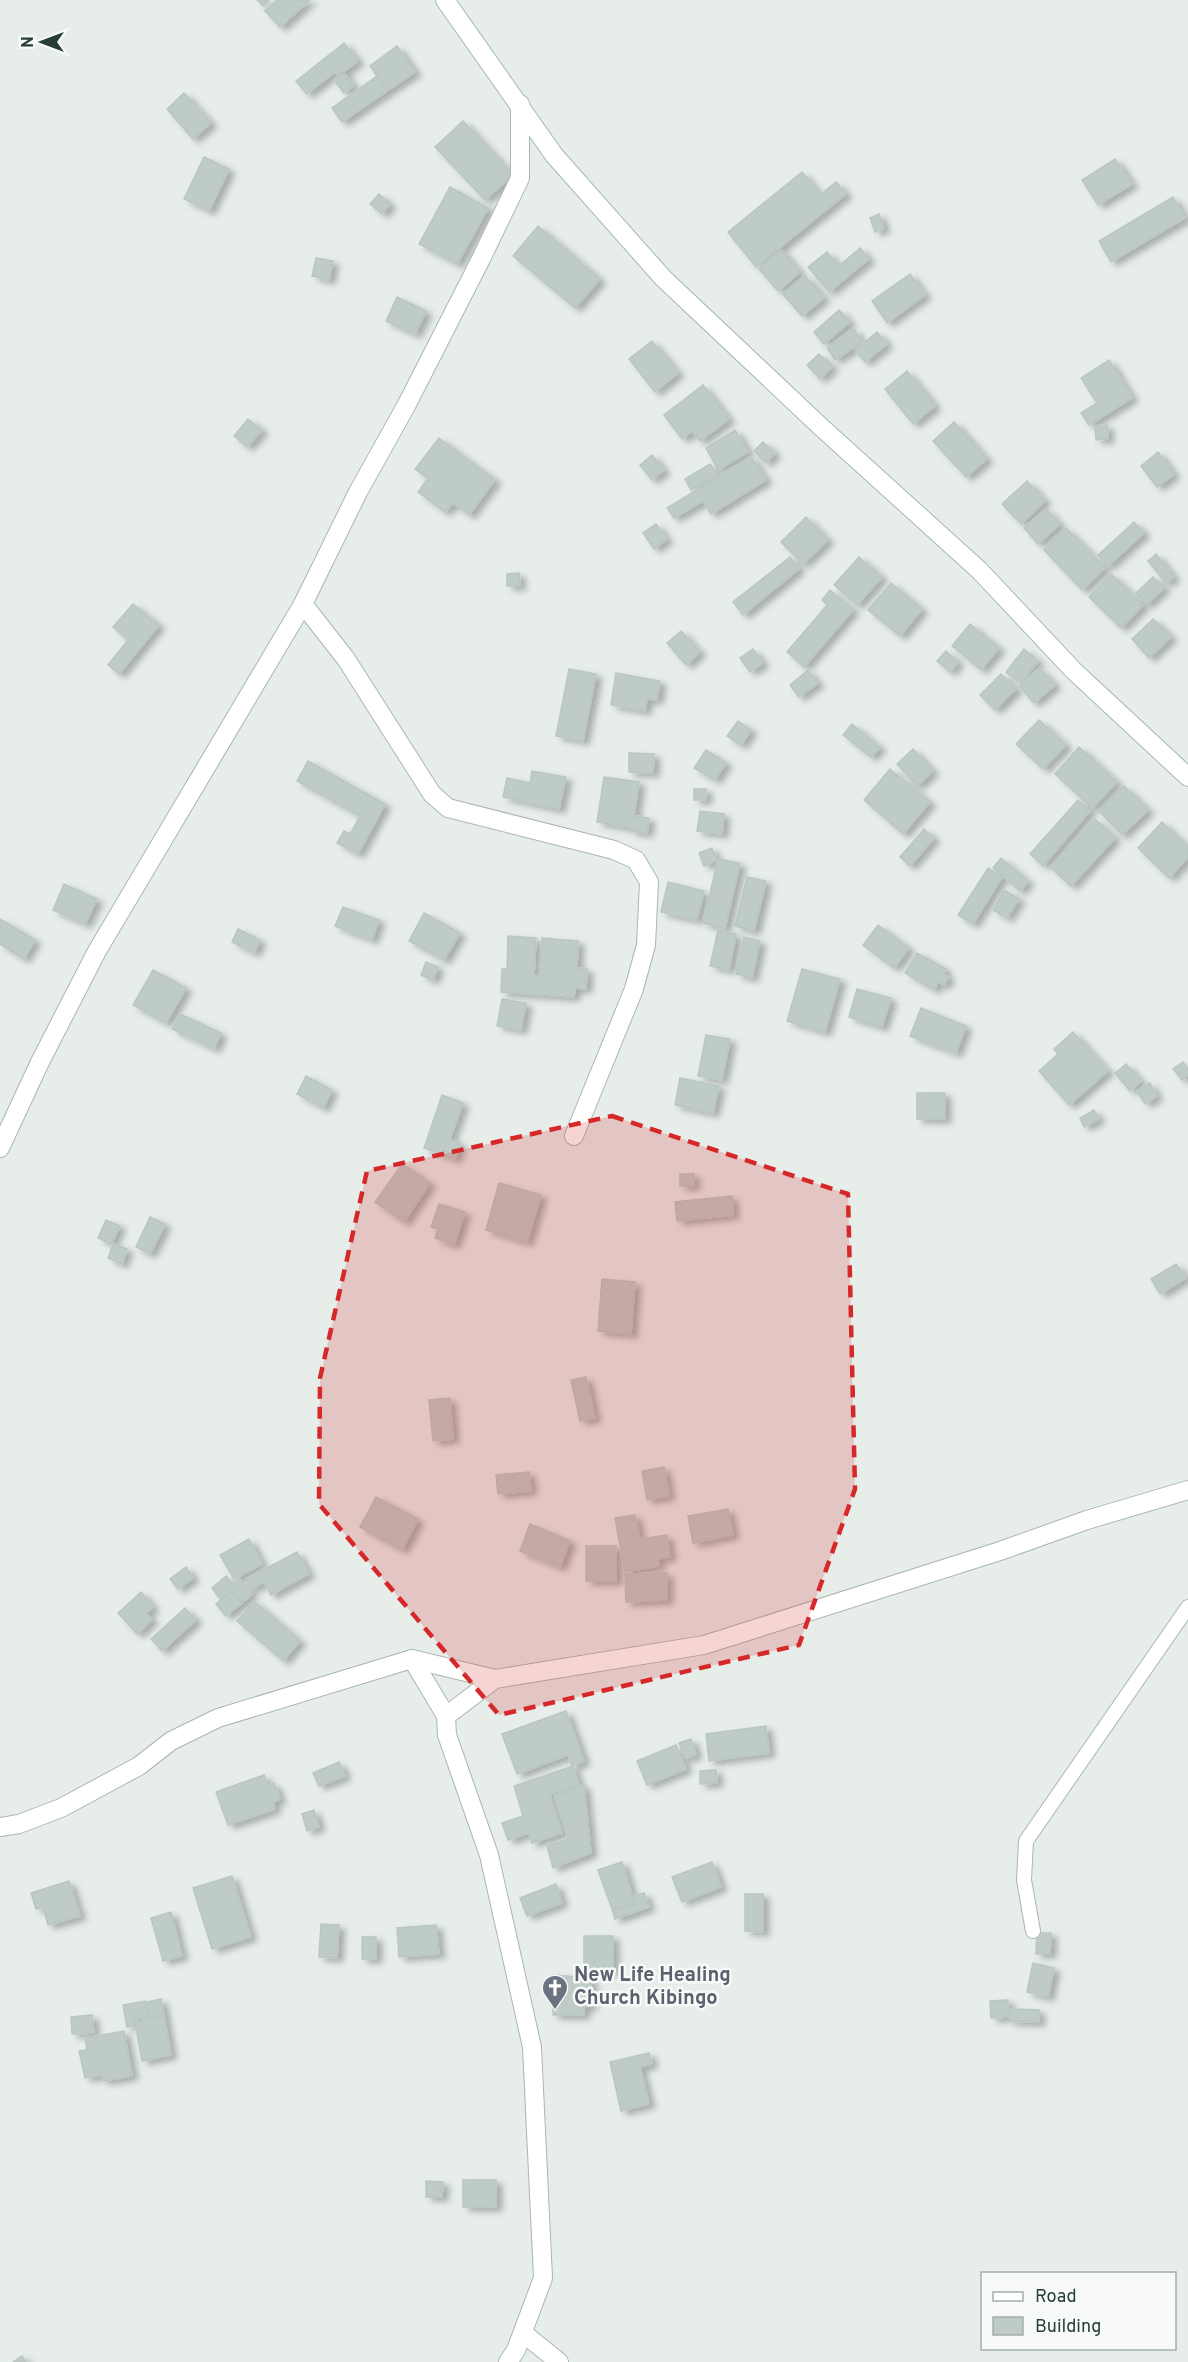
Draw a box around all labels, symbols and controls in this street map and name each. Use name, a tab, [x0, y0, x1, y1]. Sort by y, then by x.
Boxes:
north arrow	[12, 12, 72, 72]
text: N	[19, 36, 39, 48]
place label: New Life Healing Church Kibingo	[574, 1963, 731, 2012]
church icon: New Life Healing Church Kibingo	[540, 1973, 570, 2011]
legend	[981, 2272, 1176, 2350]
text: Road	[1035, 2286, 1077, 2309]
text: Building	[1035, 2316, 1101, 2339]

